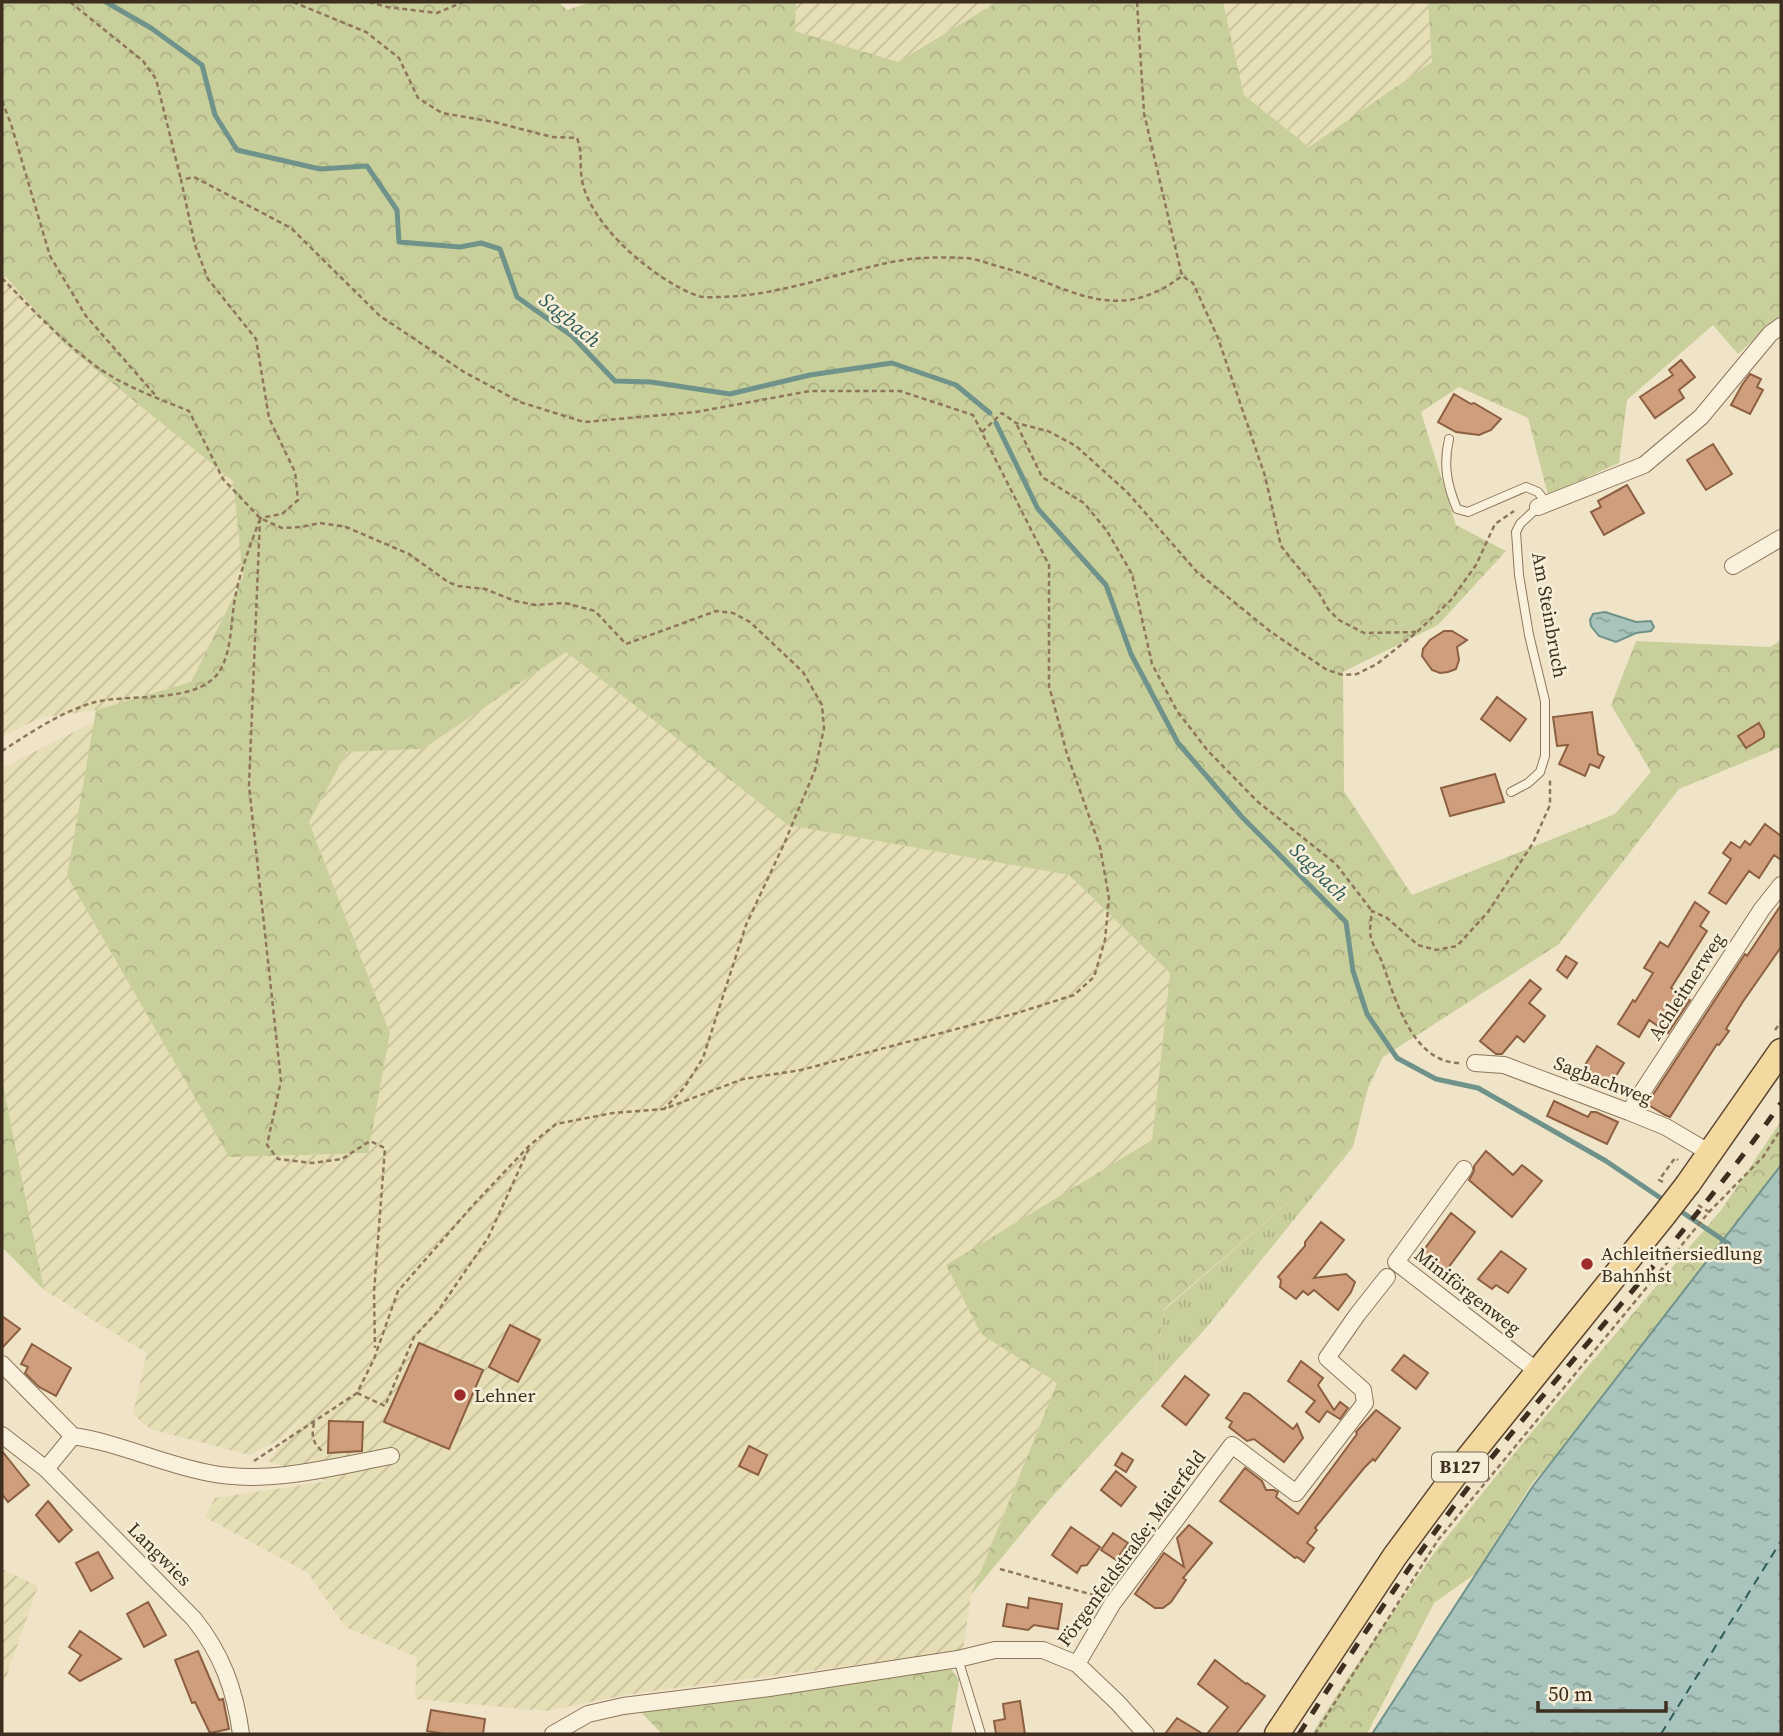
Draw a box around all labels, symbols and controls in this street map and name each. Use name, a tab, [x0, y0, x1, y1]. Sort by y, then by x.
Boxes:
water label: Sagbach	[533, 285, 608, 354]
street label: Am Steinbruch	[1526, 550, 1574, 680]
water label: Sagbach	[1284, 836, 1356, 908]
street label: Achleitnerweg	[1642, 927, 1730, 1045]
street label: Sagbachweg	[1550, 1049, 1656, 1111]
place label: Achleitnersiedlung Bahnhst	[1601, 1240, 1762, 1288]
street label: Miniförgenweg	[1409, 1241, 1527, 1341]
marker: Achleitnersiedlung Bahnhst	[1579, 1256, 1595, 1272]
place label: Lehner	[474, 1382, 535, 1408]
marker: Lehner	[452, 1387, 468, 1403]
street label: Förgenfeldstraße; Maierfeld	[1051, 1444, 1211, 1651]
road number: B127	[1432, 1452, 1488, 1482]
street label: Langwies	[122, 1516, 198, 1592]
scale bar	[1538, 1670, 1666, 1714]
text: 50 m	[1548, 1679, 1593, 1708]

